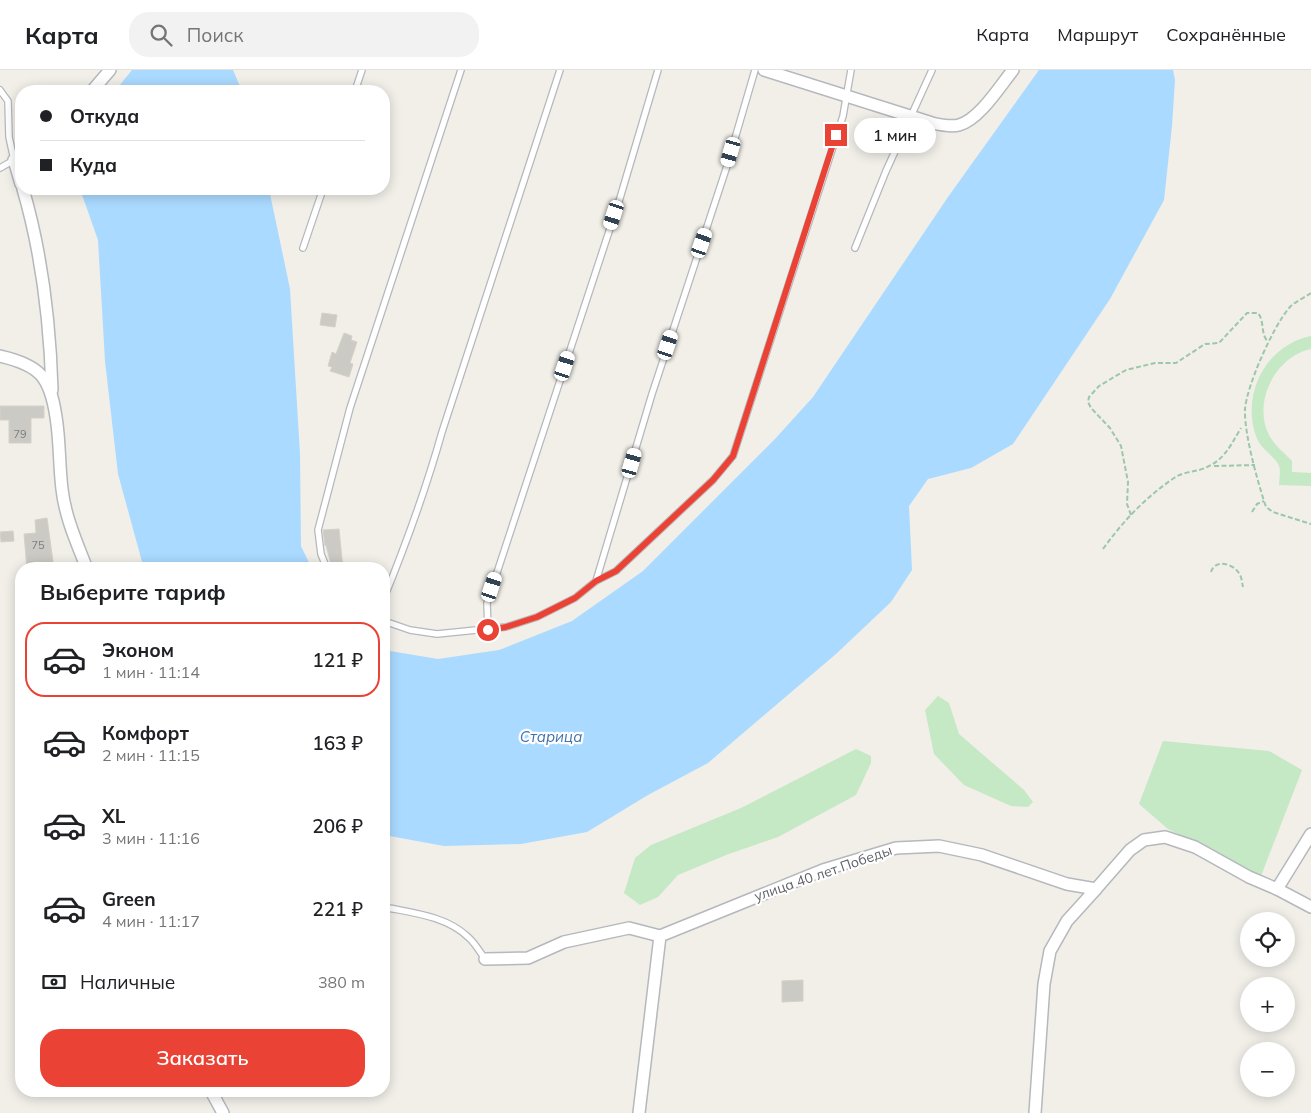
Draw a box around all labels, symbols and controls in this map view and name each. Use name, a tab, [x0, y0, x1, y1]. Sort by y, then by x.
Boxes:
search box	[129, 12, 479, 57]
text: Карта	[25, 20, 99, 50]
icon: search	[147, 21, 175, 49]
text: Поиск	[187, 23, 244, 47]
text: Карта	[976, 23, 1029, 46]
text: Маршрут	[1057, 23, 1138, 46]
text: Сохранённые	[1166, 23, 1286, 46]
text: Откуда	[70, 104, 139, 128]
callout: 1 мин	[854, 118, 936, 152]
route end	[825, 124, 847, 146]
text: 1 мин	[873, 125, 917, 145]
car	[719, 136, 742, 168]
text: Куда	[70, 153, 117, 177]
car	[602, 198, 625, 232]
car	[690, 226, 713, 260]
car	[656, 328, 679, 362]
car	[553, 349, 576, 383]
house number: 79	[13, 427, 27, 441]
car	[620, 447, 643, 479]
house number: 75	[31, 538, 45, 552]
car	[480, 570, 503, 604]
text: Выберите тариф	[40, 578, 226, 606]
route start	[477, 619, 499, 641]
icon: car	[42, 637, 87, 682]
text: Эконом	[102, 638, 174, 662]
text: 121 ₽	[312, 648, 363, 672]
text: 1 мин · 11:14	[102, 662, 200, 682]
icon: car	[42, 720, 87, 765]
text: Комфорт	[102, 721, 189, 745]
water label: Старица	[520, 727, 582, 746]
text: 163 ₽	[312, 731, 363, 755]
text: 2 мин · 11:15	[102, 745, 200, 765]
icon: car	[42, 803, 87, 848]
text: XL	[102, 804, 125, 828]
text: 206 ₽	[312, 814, 363, 838]
text: 3 мин · 11:16	[102, 828, 200, 848]
street label: улица 40 лет Победы	[752, 841, 894, 905]
icon: car	[42, 886, 87, 931]
text: Green	[102, 887, 156, 911]
text: 221 ₽	[312, 897, 363, 921]
text: 4 мин · 11:17	[102, 911, 200, 931]
map controls	[1240, 912, 1295, 1097]
button: locate	[1240, 912, 1295, 967]
icon: cash	[40, 968, 68, 996]
text: Наличные	[80, 970, 175, 994]
text: 380 m	[318, 972, 365, 992]
button: +	[1240, 977, 1295, 1032]
button: Заказать	[40, 1029, 365, 1087]
button: −	[1240, 1042, 1295, 1097]

